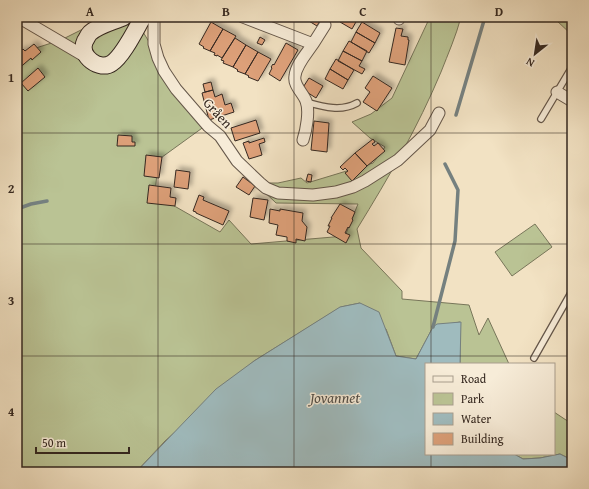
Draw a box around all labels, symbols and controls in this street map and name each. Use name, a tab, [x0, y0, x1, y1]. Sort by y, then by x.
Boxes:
text: A	[86, 2, 95, 21]
text: B	[222, 2, 230, 21]
text: C	[359, 2, 367, 21]
text: D	[495, 2, 503, 21]
north arrow	[515, 34, 555, 74]
text: N	[522, 54, 537, 71]
text: 1	[8, 68, 14, 87]
street label: Gråen	[199, 93, 237, 133]
text: 2	[8, 179, 15, 198]
text: 3	[8, 291, 14, 310]
legend	[425, 363, 555, 455]
text: Road	[461, 370, 487, 387]
water label: Jovannet	[307, 387, 360, 408]
text: Park	[461, 390, 485, 407]
text: 4	[8, 402, 15, 421]
text: Water	[461, 410, 491, 427]
scale bar	[36, 429, 129, 455]
text: Building	[461, 430, 504, 447]
text: 50 m	[42, 434, 66, 451]

